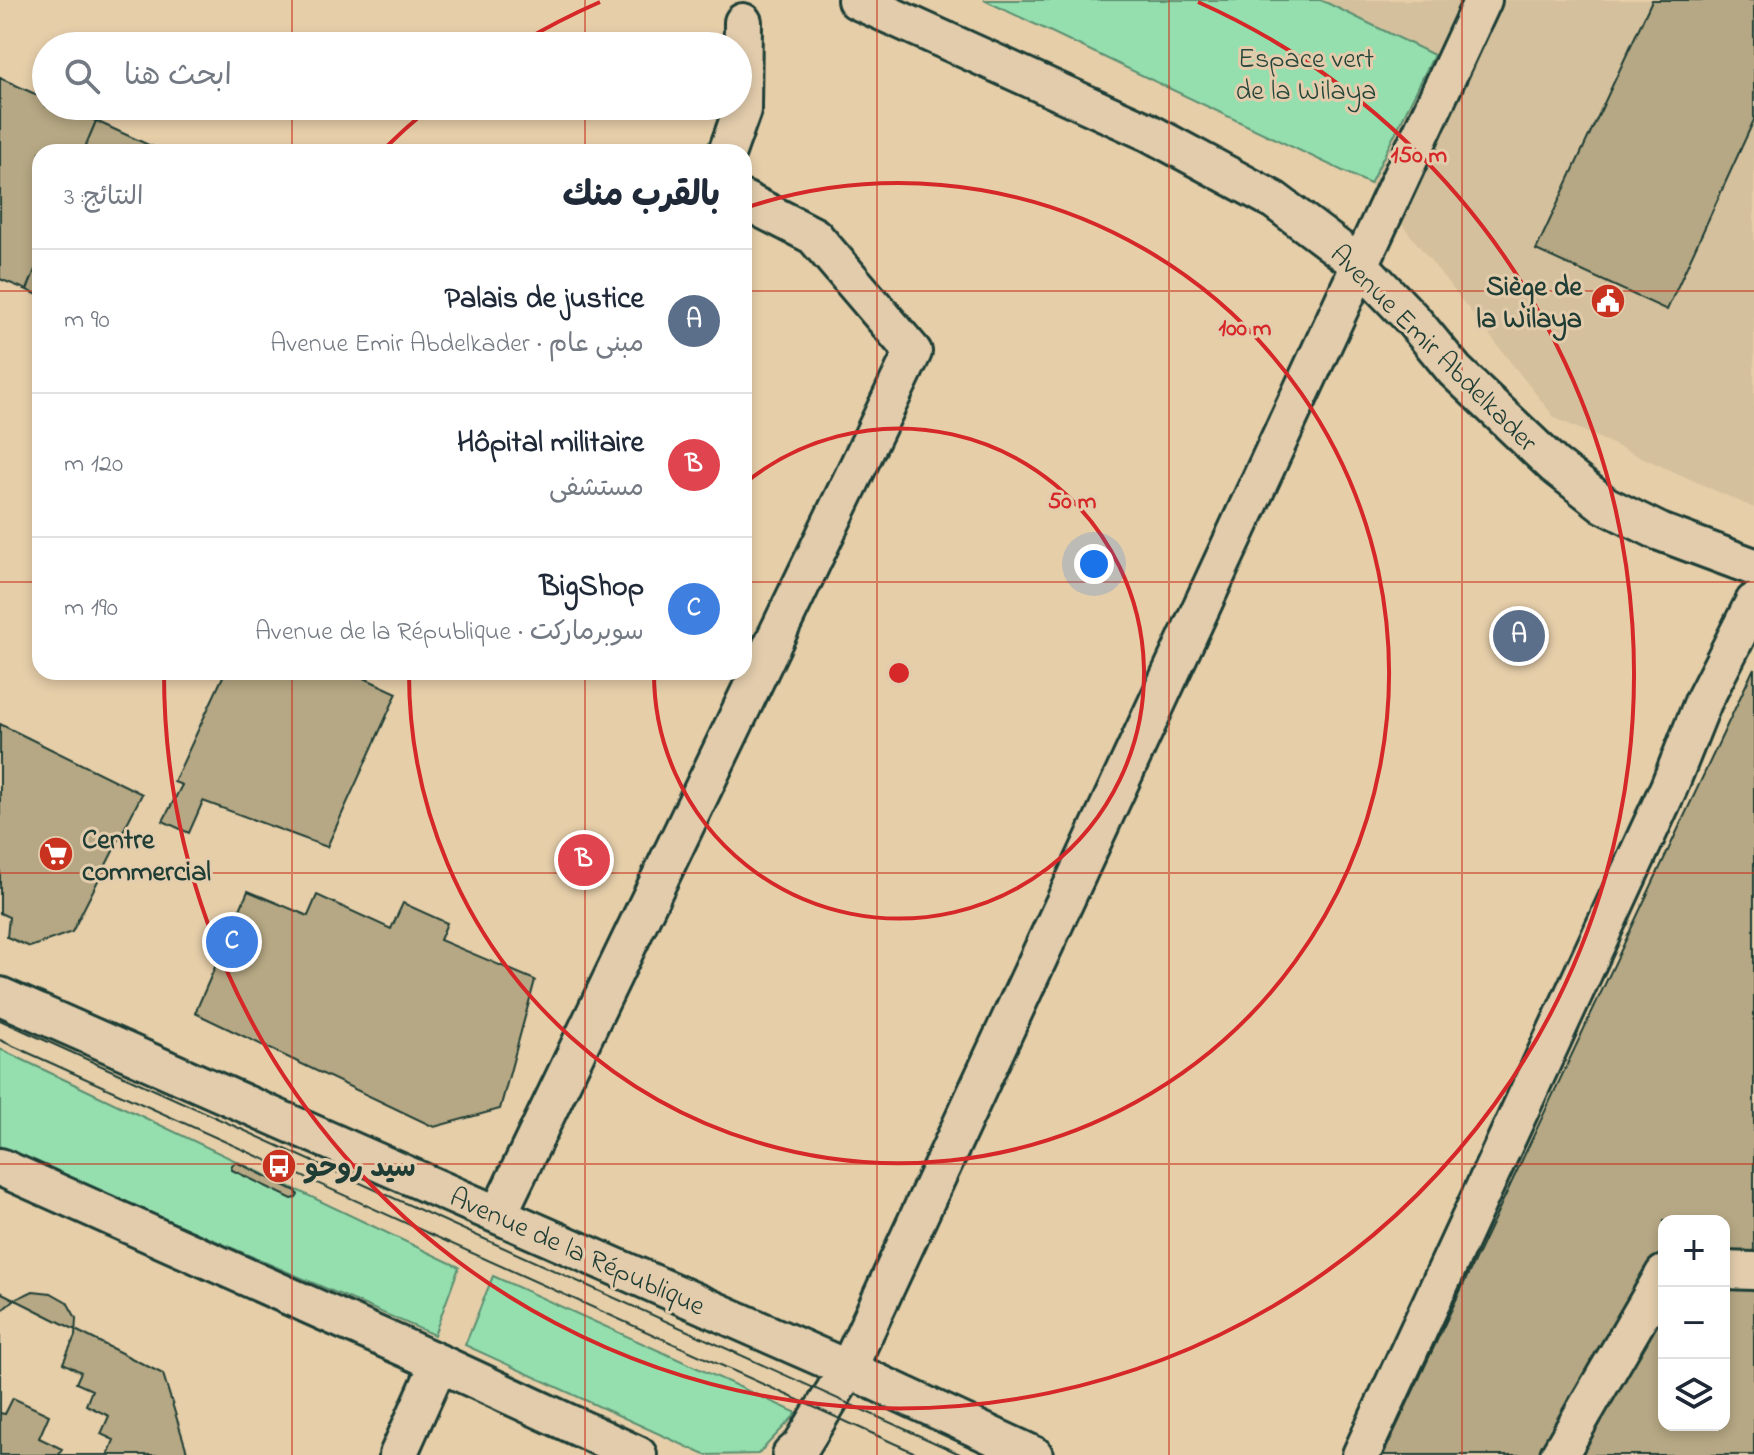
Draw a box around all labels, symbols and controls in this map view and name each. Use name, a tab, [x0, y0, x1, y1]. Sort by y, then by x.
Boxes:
search box	[32, 32, 752, 120]
park label: Espace vert de la Wilaya	[1236, 40, 1376, 113]
icon: search	[60, 54, 104, 98]
text: ابحث هنا	[124, 55, 232, 99]
text: 150 m	[1391, 139, 1448, 174]
text: بالقرب منك	[562, 172, 720, 222]
text: النتائج: 3	[64, 179, 143, 217]
street label: Avenue Emir Abdelkader	[1319, 236, 1546, 463]
place label: Siège de la Wilaya	[1477, 268, 1583, 341]
text: Palais de justice	[444, 278, 644, 322]
public building icon: Siège de la Wilaya	[1589, 282, 1627, 320]
text: 90 m	[64, 302, 110, 340]
text: A	[686, 302, 702, 340]
text: 100 m	[1219, 312, 1272, 347]
text: مبنى عام · Avenue Emir Abdelkader	[270, 326, 644, 364]
text: Hôpital militaire	[457, 422, 644, 466]
text: 120 m	[64, 446, 123, 484]
text: B	[685, 446, 703, 484]
text: مستشفى	[549, 470, 644, 508]
text: 50 m	[1048, 485, 1097, 520]
your location	[1074, 544, 1114, 584]
text: BigShop	[539, 566, 644, 610]
text: 190 m	[64, 590, 118, 628]
text: C	[687, 590, 701, 628]
pin: A	[1493, 606, 1545, 666]
text: سوبرماركت · Avenue de la République	[255, 614, 644, 652]
centre of rings	[885, 659, 913, 687]
place label: Centre commercial	[82, 821, 211, 894]
pin: B	[558, 830, 610, 890]
supermarket icon: Centre commercial	[37, 835, 75, 873]
pin: C	[206, 912, 258, 972]
bus stop icon: سيد روحو	[260, 1147, 298, 1185]
place label: سيد روحو	[303, 1149, 416, 1190]
street label: Avenue de la République	[442, 1178, 711, 1328]
map controls	[1658, 1215, 1730, 1431]
button: +	[1658, 1215, 1730, 1287]
button: −	[1658, 1287, 1730, 1359]
button: layers	[1658, 1359, 1730, 1431]

